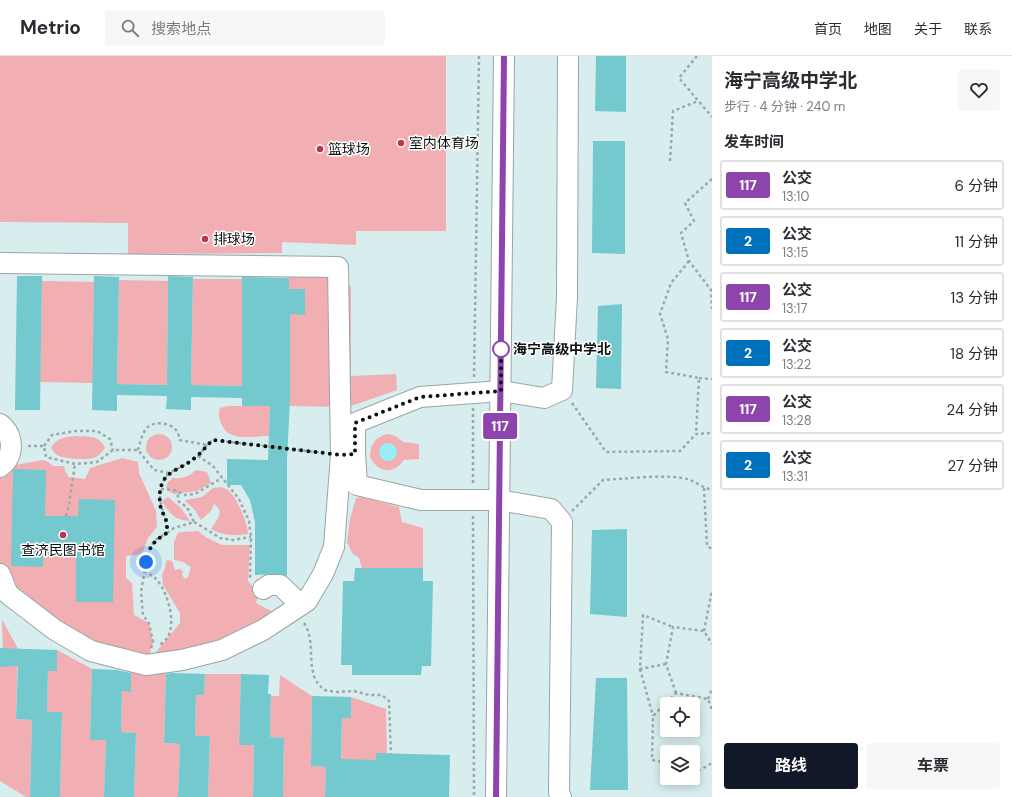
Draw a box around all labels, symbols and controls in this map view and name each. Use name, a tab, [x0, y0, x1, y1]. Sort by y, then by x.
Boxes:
search box	[105, 10, 385, 46]
text: Metrio	[20, 15, 81, 40]
icon: search	[119, 17, 141, 39]
text: 搜索地点	[151, 19, 211, 39]
text: 首页	[814, 20, 842, 38]
text: 地图	[864, 20, 892, 38]
text: 关于	[914, 20, 942, 38]
text: 联系	[964, 20, 992, 38]
text: 海宁高级中学北	[724, 68, 857, 93]
button: heart	[958, 69, 1000, 111]
text: 步行 · 4 分钟 · 240 m	[724, 98, 845, 115]
text: 发车时间	[724, 132, 784, 152]
place label: 室内体育场	[409, 134, 479, 152]
marker: 室内体育场	[396, 138, 406, 148]
place label: 篮球场	[328, 140, 370, 158]
marker: 篮球场	[315, 144, 325, 154]
text: 公交	[782, 168, 812, 188]
text: 117	[739, 176, 757, 194]
text: 6 分钟	[955, 176, 998, 196]
text: 13:10	[782, 188, 809, 205]
text: 公交	[782, 224, 812, 244]
place label: 排球场	[213, 230, 255, 248]
text: 2	[744, 232, 752, 250]
text: 11 分钟	[955, 232, 998, 252]
marker: 排球场	[200, 234, 210, 244]
text: 13:15	[782, 244, 808, 261]
text: 公交	[782, 280, 812, 300]
text: 117	[739, 288, 757, 306]
text: 13 分钟	[950, 288, 998, 308]
text: 13:17	[782, 300, 807, 317]
text: 公交	[782, 336, 812, 356]
marker: 海宁高级中学北	[492, 340, 510, 358]
place label: 海宁高级中学北	[513, 340, 611, 358]
text: 2	[744, 344, 752, 362]
text: 18 分钟	[950, 344, 998, 364]
text: 13:22	[782, 356, 811, 373]
text: 公交	[782, 392, 812, 412]
text: 117	[739, 400, 757, 418]
text: 24 分钟	[947, 400, 998, 420]
text: 13:28	[782, 412, 812, 429]
line badge: 117	[477, 413, 523, 439]
text: 117	[491, 417, 509, 435]
text: 公交	[782, 448, 812, 468]
text: 2	[744, 456, 752, 474]
text: 27 分钟	[948, 456, 998, 476]
text: 13:31	[782, 468, 808, 485]
marker: 查济民图书馆	[58, 530, 68, 540]
place label: 查济民图书馆	[21, 541, 105, 559]
your location	[136, 552, 156, 572]
map controls	[660, 697, 700, 785]
button: locate	[660, 697, 700, 737]
button: 路线	[724, 743, 858, 789]
button: 车票	[866, 743, 1000, 789]
button: layers	[660, 745, 700, 785]

